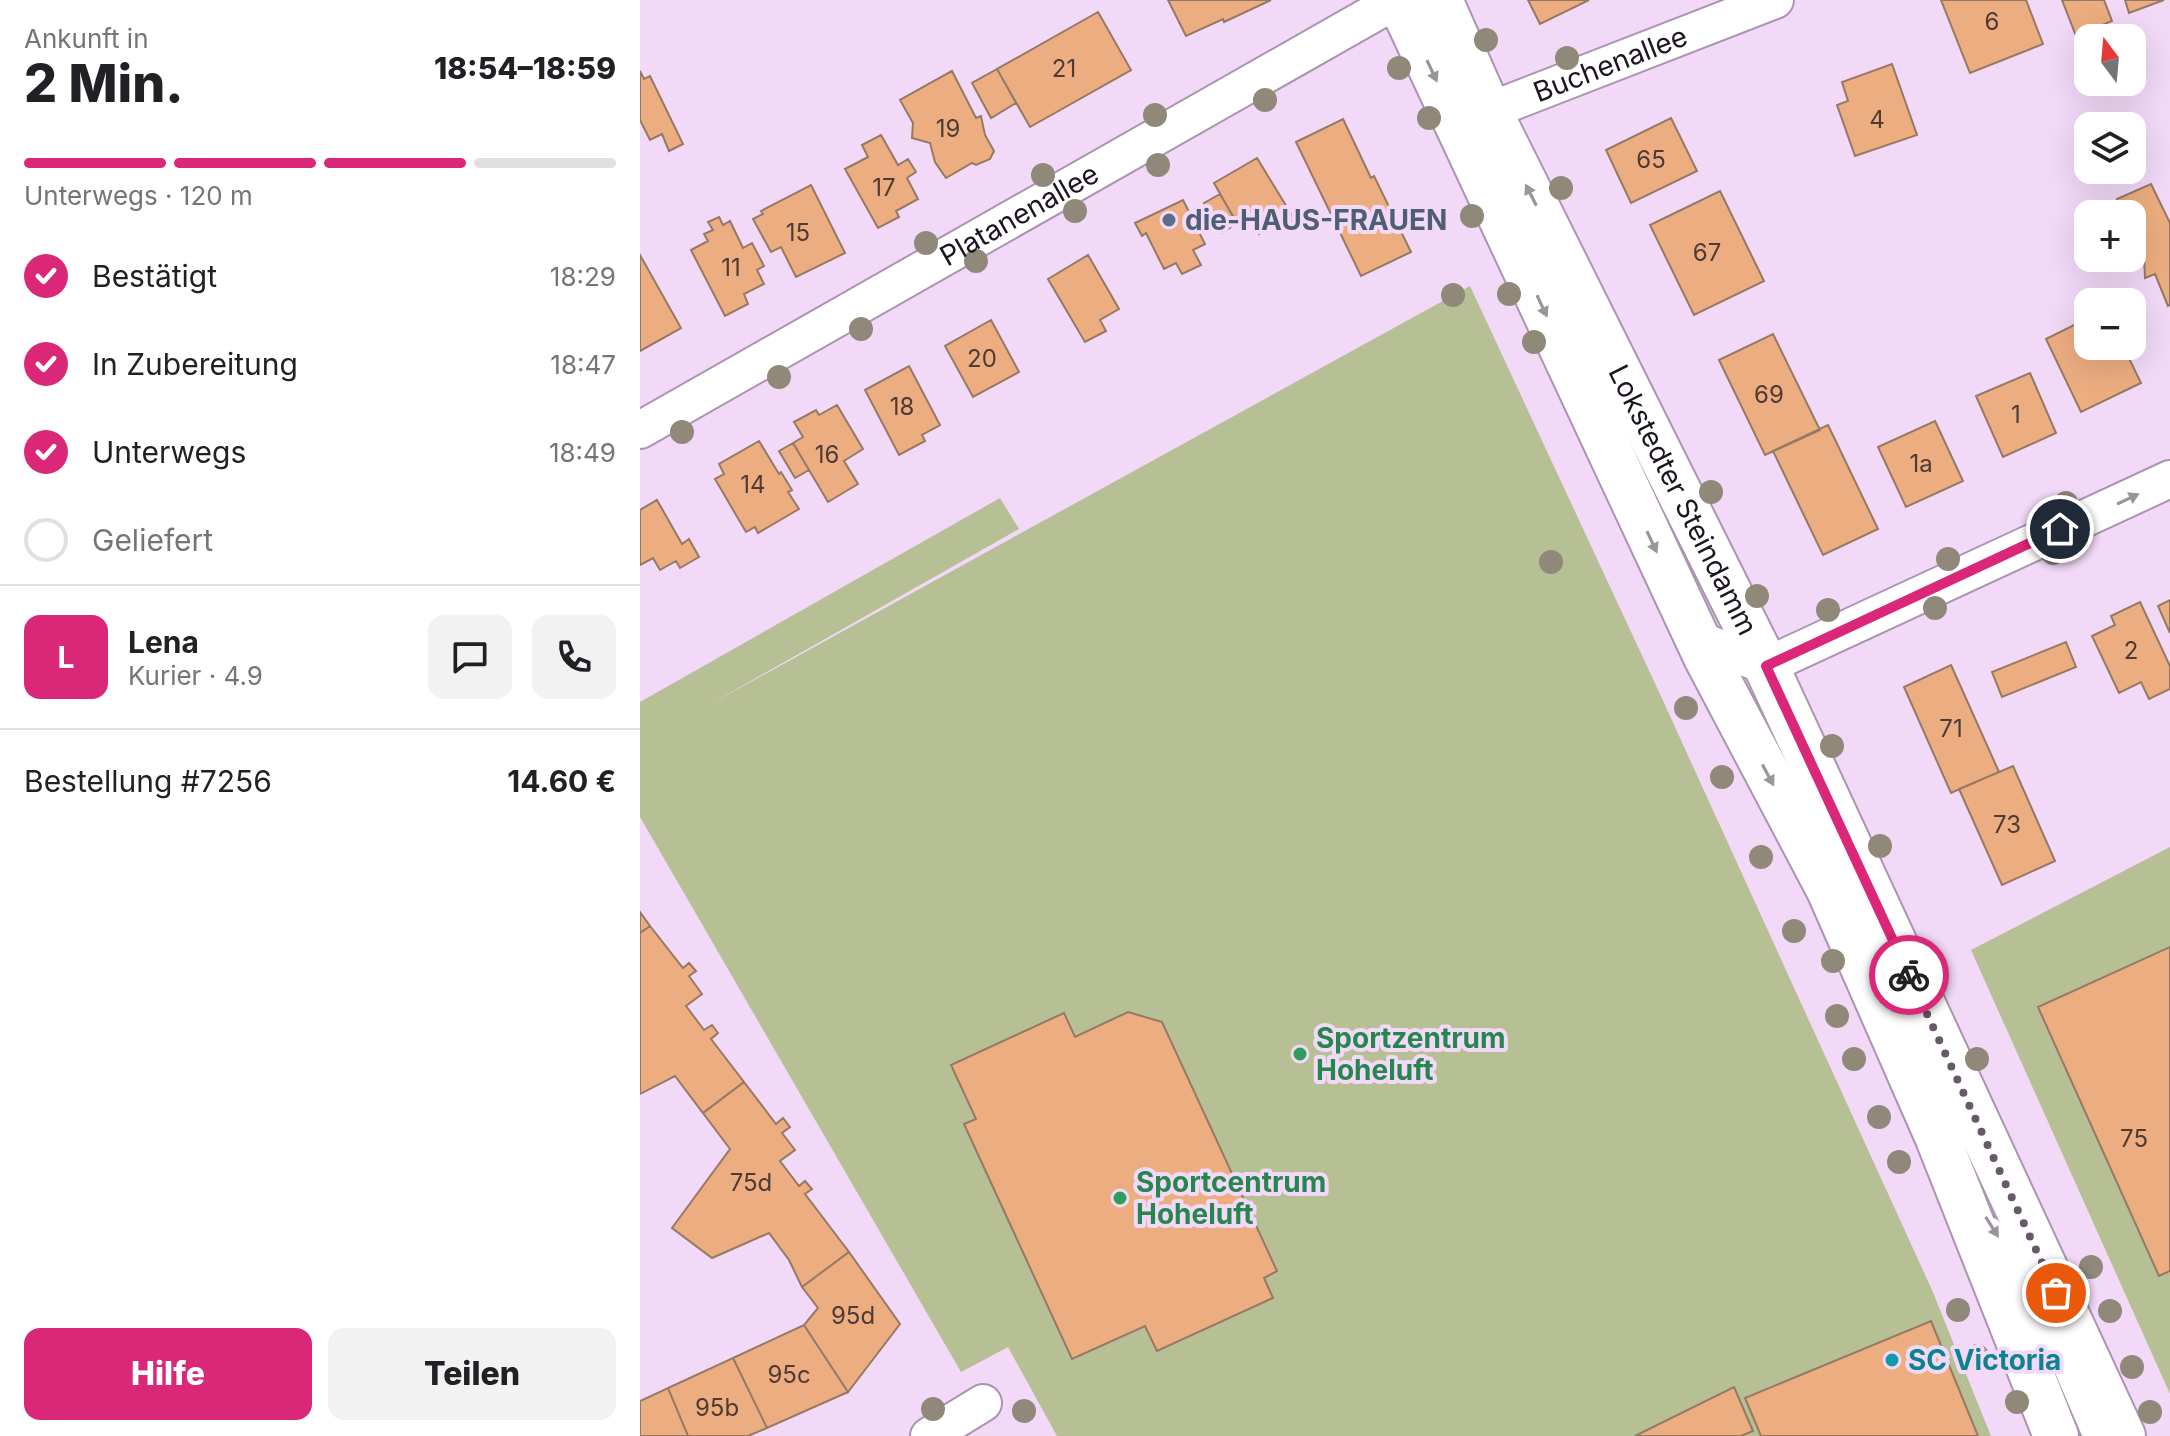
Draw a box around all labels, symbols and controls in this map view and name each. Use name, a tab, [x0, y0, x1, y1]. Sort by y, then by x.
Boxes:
house number: 6	[1985, 7, 1999, 36]
street label: Buchenallee	[1528, 19, 1692, 109]
text: Ankunft in	[24, 23, 149, 54]
north arrow	[2074, 24, 2146, 96]
map controls	[2074, 24, 2146, 360]
text: 18:54–18:59	[434, 50, 616, 86]
text: 2 Min.	[24, 52, 184, 115]
house number: 21	[1052, 54, 1076, 83]
one-way arrow	[1425, 59, 1439, 82]
house number: 4	[1869, 105, 1885, 134]
button: layers	[2074, 112, 2146, 184]
house number: 19	[936, 114, 960, 143]
house number: 65	[1636, 145, 1666, 174]
street label: Platanenallee	[934, 156, 1104, 273]
house number: 17	[872, 173, 896, 202]
text: Unterwegs · 120 m	[24, 180, 253, 211]
one-way arrow	[1524, 183, 1538, 207]
button: +	[2074, 200, 2146, 272]
place label: die-HAUS-FRAUEN	[1185, 203, 1447, 237]
marker: die-HAUS-FRAUEN	[1160, 211, 1178, 229]
house number: 15	[786, 218, 810, 247]
house number: 67	[1693, 238, 1721, 267]
house number: 11	[721, 253, 741, 282]
icon: check	[24, 254, 68, 298]
text: Bestätigt	[92, 258, 217, 294]
text: 18:29	[550, 261, 616, 292]
button: −	[2074, 288, 2146, 360]
one-way arrow	[1535, 295, 1549, 318]
icon: check	[24, 342, 68, 386]
house number: 20	[967, 344, 997, 373]
text: In Zubereitung	[92, 346, 298, 382]
text: 18:47	[550, 349, 616, 380]
street label: Lokstedter Steindamm	[1601, 359, 1765, 641]
house number: 69	[1754, 380, 1784, 409]
house number: 18	[890, 392, 914, 421]
house number: 1	[2011, 400, 2021, 429]
icon: check	[24, 430, 68, 474]
text: Unterwegs	[92, 434, 246, 470]
text: 18:49	[549, 437, 616, 468]
house number: 16	[815, 440, 839, 469]
house number: 1a	[1909, 449, 1933, 478]
house number: 14	[740, 470, 766, 499]
one-way arrow	[2116, 492, 2139, 505]
pin	[2026, 495, 2094, 563]
icon: home	[2038, 507, 2082, 551]
text: Geliefert	[92, 522, 213, 558]
one-way arrow	[1645, 530, 1659, 554]
button: chat	[428, 615, 512, 699]
button: phone	[532, 615, 616, 699]
text: Lena	[128, 624, 199, 660]
house number: 2	[2124, 636, 2138, 665]
text: L	[58, 639, 74, 675]
text: Kurier · 4.9	[128, 660, 263, 691]
house number: 71	[1939, 714, 1963, 743]
text: Bestellung #7256	[24, 763, 272, 799]
text: 14.60 €	[507, 763, 616, 799]
one-way arrow	[1761, 763, 1775, 786]
house number: 73	[1993, 810, 2021, 839]
courier	[1869, 935, 1949, 1015]
icon: bike	[1887, 953, 1931, 997]
place label: Sportzentrum Hoheluft	[1316, 1021, 1506, 1087]
marker: Sportzentrum Hoheluft	[1291, 1045, 1309, 1063]
house number: 75	[2120, 1124, 2148, 1153]
place label: Sportcentrum Hoheluft	[1136, 1165, 1326, 1231]
house number: 75d	[730, 1168, 772, 1197]
marker: Sportcentrum Hoheluft	[1111, 1189, 1129, 1207]
one-way arrow	[1984, 1215, 1999, 1238]
pin	[2022, 1259, 2090, 1327]
icon: bag	[2034, 1271, 2078, 1315]
house number: 95d	[831, 1301, 875, 1330]
button: Hilfe	[24, 1328, 312, 1420]
button: Teilen	[328, 1328, 616, 1420]
place label: SC Victoria	[1908, 1343, 2061, 1377]
marker: SC Victoria	[1883, 1351, 1901, 1369]
house number: 95c	[767, 1360, 811, 1389]
house number: 95b	[695, 1393, 739, 1422]

